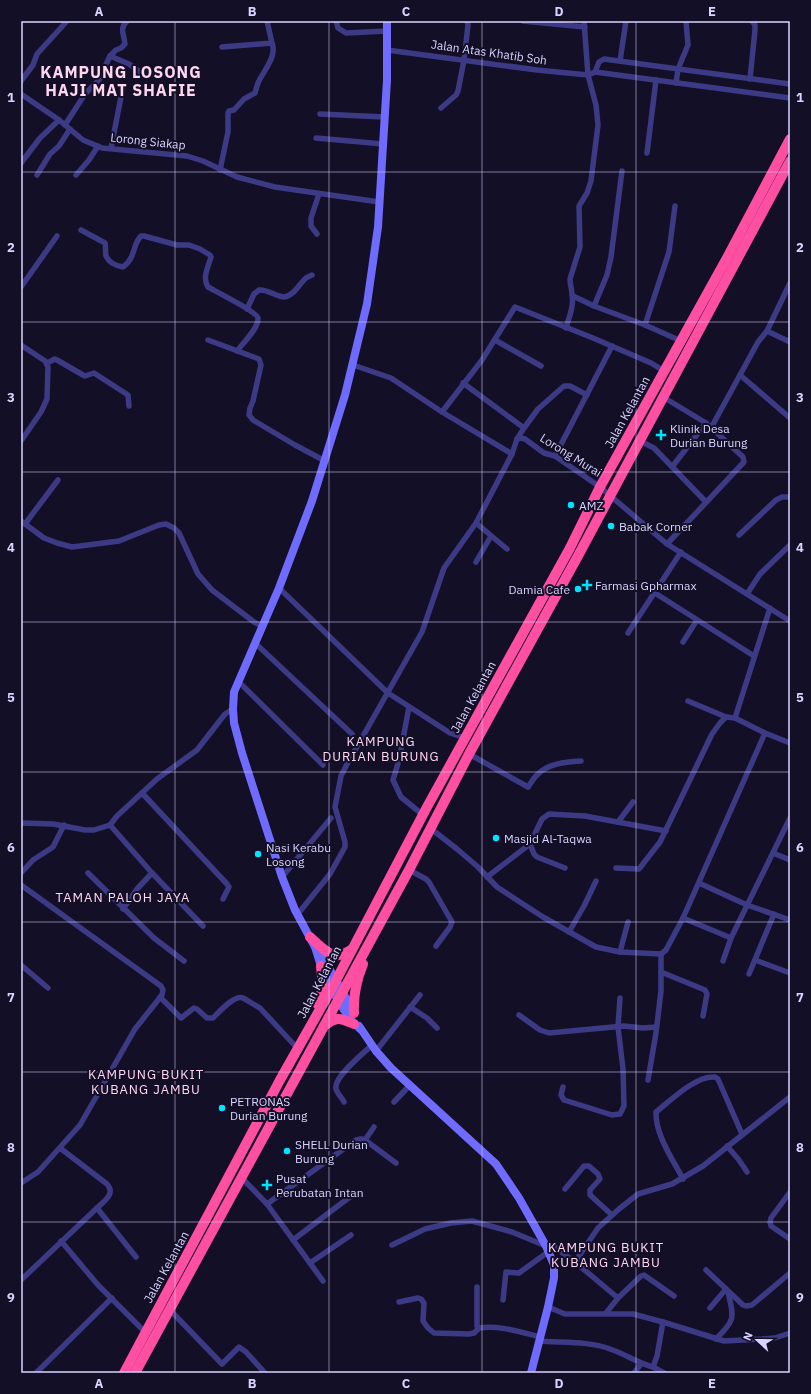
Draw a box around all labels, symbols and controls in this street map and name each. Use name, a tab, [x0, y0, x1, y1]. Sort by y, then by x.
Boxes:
text: A	[95, 3, 104, 20]
text: B	[248, 3, 257, 20]
text: C	[402, 3, 411, 20]
text: D	[554, 3, 564, 20]
text: E	[708, 3, 716, 20]
street label: Jalan Atas Khatib Soh	[430, 36, 548, 68]
district label: KAMPUNG LOSONG HAJI MAT SHAFIE	[40, 62, 202, 100]
text: 1	[7, 89, 15, 106]
text: 1	[796, 89, 804, 106]
street label: Lorong Siakap	[110, 130, 186, 152]
text: 2	[7, 239, 15, 256]
text: 2	[796, 239, 804, 256]
street label: Jalan Kelantan	[601, 374, 653, 450]
text: 3	[7, 389, 15, 406]
text: 3	[796, 389, 804, 406]
place label: Klinik Desa Durian Burung	[670, 421, 748, 450]
marker: Klinik Desa Durian Burung	[655, 429, 667, 441]
street label: Lorong Murai	[537, 430, 605, 480]
place label: AMZ	[579, 498, 603, 513]
marker: AMZ	[566, 500, 576, 510]
place label: Babak Corner	[619, 519, 693, 534]
marker: Babak Corner	[606, 521, 616, 531]
text: 4	[7, 539, 15, 556]
text: 4	[796, 539, 804, 556]
place label: Farmasi Gpharmax	[595, 578, 697, 593]
marker: Farmasi Gpharmax	[582, 580, 592, 590]
place label: Damia Cafe	[509, 582, 570, 597]
marker: Damia Cafe	[573, 584, 583, 594]
street label: Jalan Kelantan	[447, 659, 499, 735]
text: 5	[7, 689, 15, 706]
text: 5	[796, 689, 804, 706]
district label: KAMPUNG DURIAN BURUNG	[322, 733, 440, 765]
place label: Masjid Al-Taqwa	[504, 831, 592, 846]
marker: Masjid Al-Taqwa	[491, 833, 501, 843]
text: 6	[7, 839, 15, 856]
text: 6	[796, 839, 804, 856]
place label: Nasi Kerabu Losong	[266, 840, 331, 869]
marker: Nasi Kerabu Losong	[253, 849, 263, 859]
district label: TAMAN PALOH JAYA	[56, 889, 190, 906]
street label: Jalan Kelantan	[294, 943, 344, 1021]
text: 7	[7, 989, 15, 1006]
text: 7	[796, 989, 804, 1006]
district label: KAMPUNG BUKIT KUBANG JAMBU	[88, 1066, 204, 1098]
place label: PETRONAS Durian Burung	[230, 1094, 308, 1123]
marker: PETRONAS Durian Burung	[217, 1103, 227, 1113]
place label: SHELL Durian Burung	[295, 1137, 368, 1166]
text: 8	[7, 1139, 15, 1156]
text: 8	[796, 1139, 804, 1156]
marker: SHELL Durian Burung	[282, 1146, 292, 1156]
place label: Pusat Perubatan Intan	[276, 1171, 364, 1200]
marker: Pusat Perubatan Intan	[261, 1179, 273, 1191]
street label: Jalan Kelantan	[140, 1229, 192, 1305]
district label: KAMPUNG BUKIT KUBANG JAMBU	[548, 1239, 664, 1271]
text: 9	[7, 1289, 15, 1306]
text: 9	[796, 1289, 804, 1306]
north arrow	[737, 1320, 777, 1360]
text: N	[740, 1330, 756, 1343]
text: A	[95, 1375, 104, 1392]
text: B	[248, 1375, 257, 1392]
text: C	[402, 1375, 411, 1392]
text: D	[554, 1375, 564, 1392]
text: E	[708, 1375, 716, 1392]

